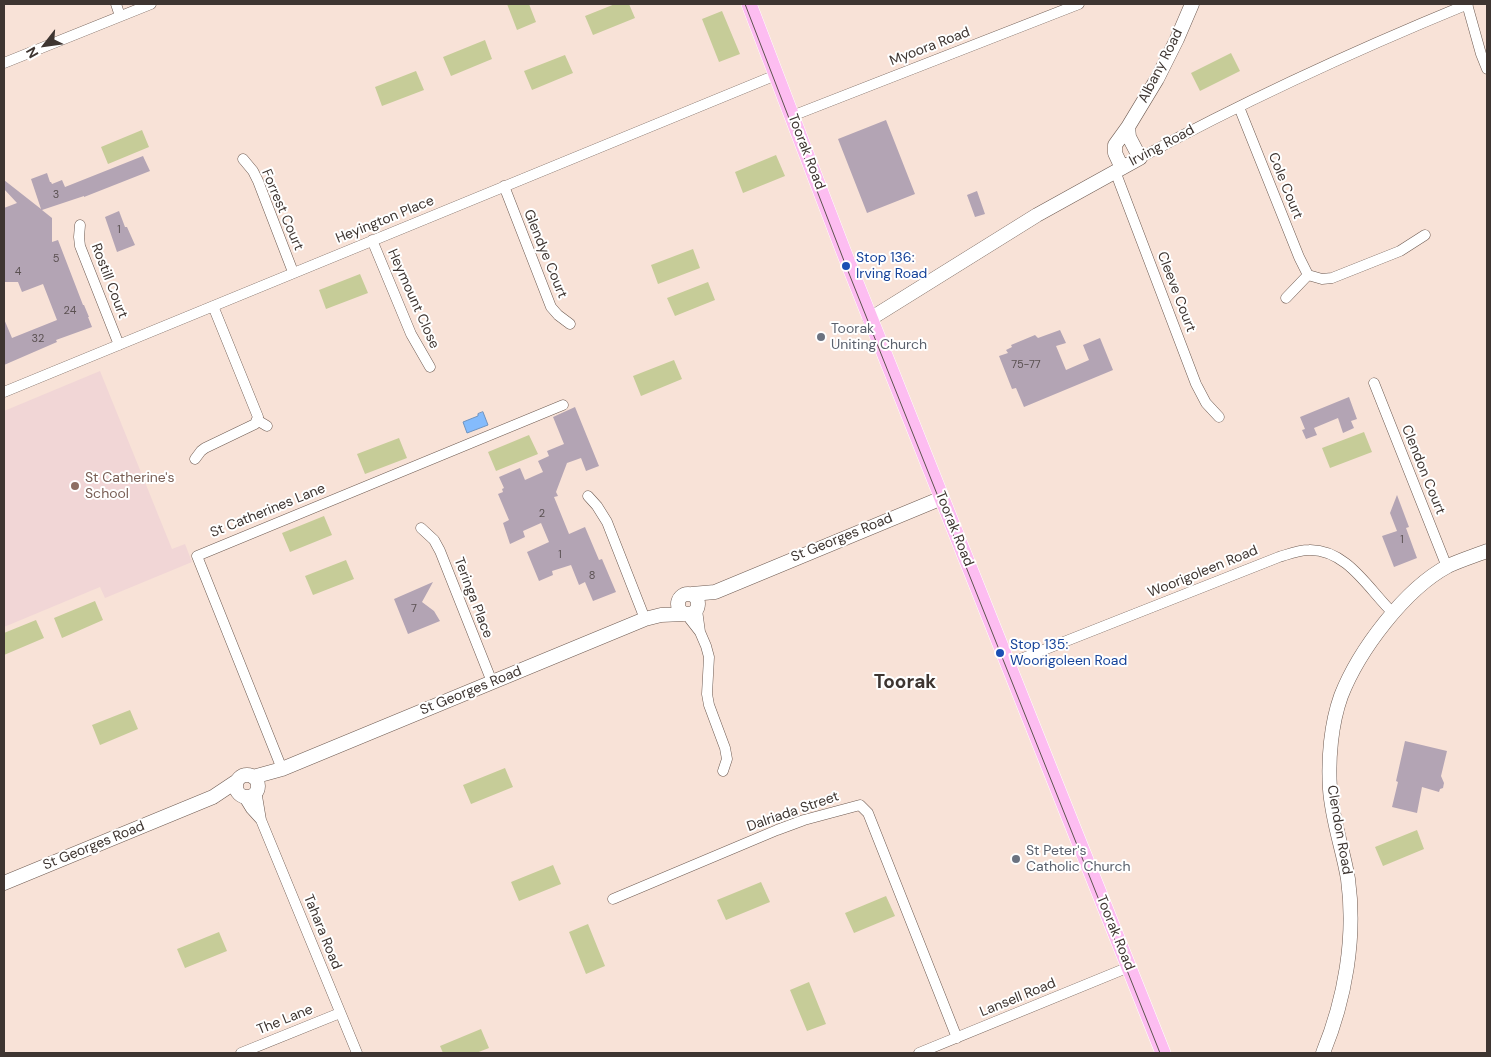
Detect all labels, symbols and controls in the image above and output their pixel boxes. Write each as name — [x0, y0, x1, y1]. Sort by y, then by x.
north arrow — [20, 20, 70, 70]
street label: Myoora Road — [887, 24, 973, 70]
street label: Albany Road — [1135, 26, 1187, 106]
text: N — [22, 44, 42, 61]
street label: Toorak Road — [784, 112, 828, 192]
street label: Irving Road — [1127, 122, 1197, 170]
street label: Cole Court — [1264, 150, 1306, 222]
street label: Forrest Court — [257, 167, 307, 253]
house number: 3 — [53, 188, 59, 202]
street label: Heyington Place — [333, 193, 437, 247]
street label: Glendye Court — [520, 207, 570, 301]
house number: 1 — [117, 223, 121, 237]
street label: Rostill Court — [87, 241, 131, 321]
street label: Heymount Close — [383, 246, 443, 352]
place label: Stop 136: Irving Road — [856, 250, 927, 282]
street label: Cleeve Court — [1153, 250, 1199, 334]
house number: 5 — [53, 252, 59, 266]
marker: Stop 136: Irving Road — [840, 260, 852, 272]
house number: 4 — [15, 265, 21, 279]
house number: 24 — [64, 304, 76, 318]
place label: Toorak Uniting Church — [831, 321, 927, 354]
marker: Toorak Uniting Church — [815, 331, 827, 343]
house number: 32 — [32, 332, 44, 346]
house number: 75-77 — [1011, 358, 1041, 372]
street label: Clendon Court — [1397, 423, 1449, 517]
place label: St Catherine's School — [85, 470, 174, 502]
marker: St Catherine's School — [69, 480, 81, 492]
street label: St Catherines Lane — [208, 480, 328, 542]
street label: Toorak Road — [931, 489, 977, 569]
house number: 2 — [539, 507, 545, 521]
street label: St Georges Road — [789, 510, 895, 566]
house number: 1 — [1400, 533, 1404, 547]
street label: Woorigoleen Road — [1146, 542, 1260, 602]
house number: 1 — [558, 548, 562, 562]
street label: Teringa Place — [450, 555, 496, 641]
house number: 8 — [589, 569, 595, 583]
house number: 7 — [411, 602, 417, 616]
place label: Stop 135: Woorigoleen Road — [1010, 637, 1127, 670]
marker: Stop 135: Woorigoleen Road — [994, 647, 1006, 659]
street label: St Georges Road — [418, 663, 524, 719]
district label: Toorak — [874, 672, 936, 694]
street label: Clendon Road — [1323, 784, 1355, 876]
street label: Dalriada Street — [745, 788, 841, 836]
street label: St Georges Road — [41, 818, 147, 874]
place label: St Peter's Catholic Church — [1026, 843, 1131, 876]
marker: St Peter's Catholic Church — [1010, 853, 1022, 865]
street label: Tahara Road — [299, 892, 345, 972]
street label: Toorak Road — [1092, 893, 1138, 973]
street label: Lansell Road — [978, 975, 1058, 1021]
street label: The Lane — [255, 1001, 315, 1039]

